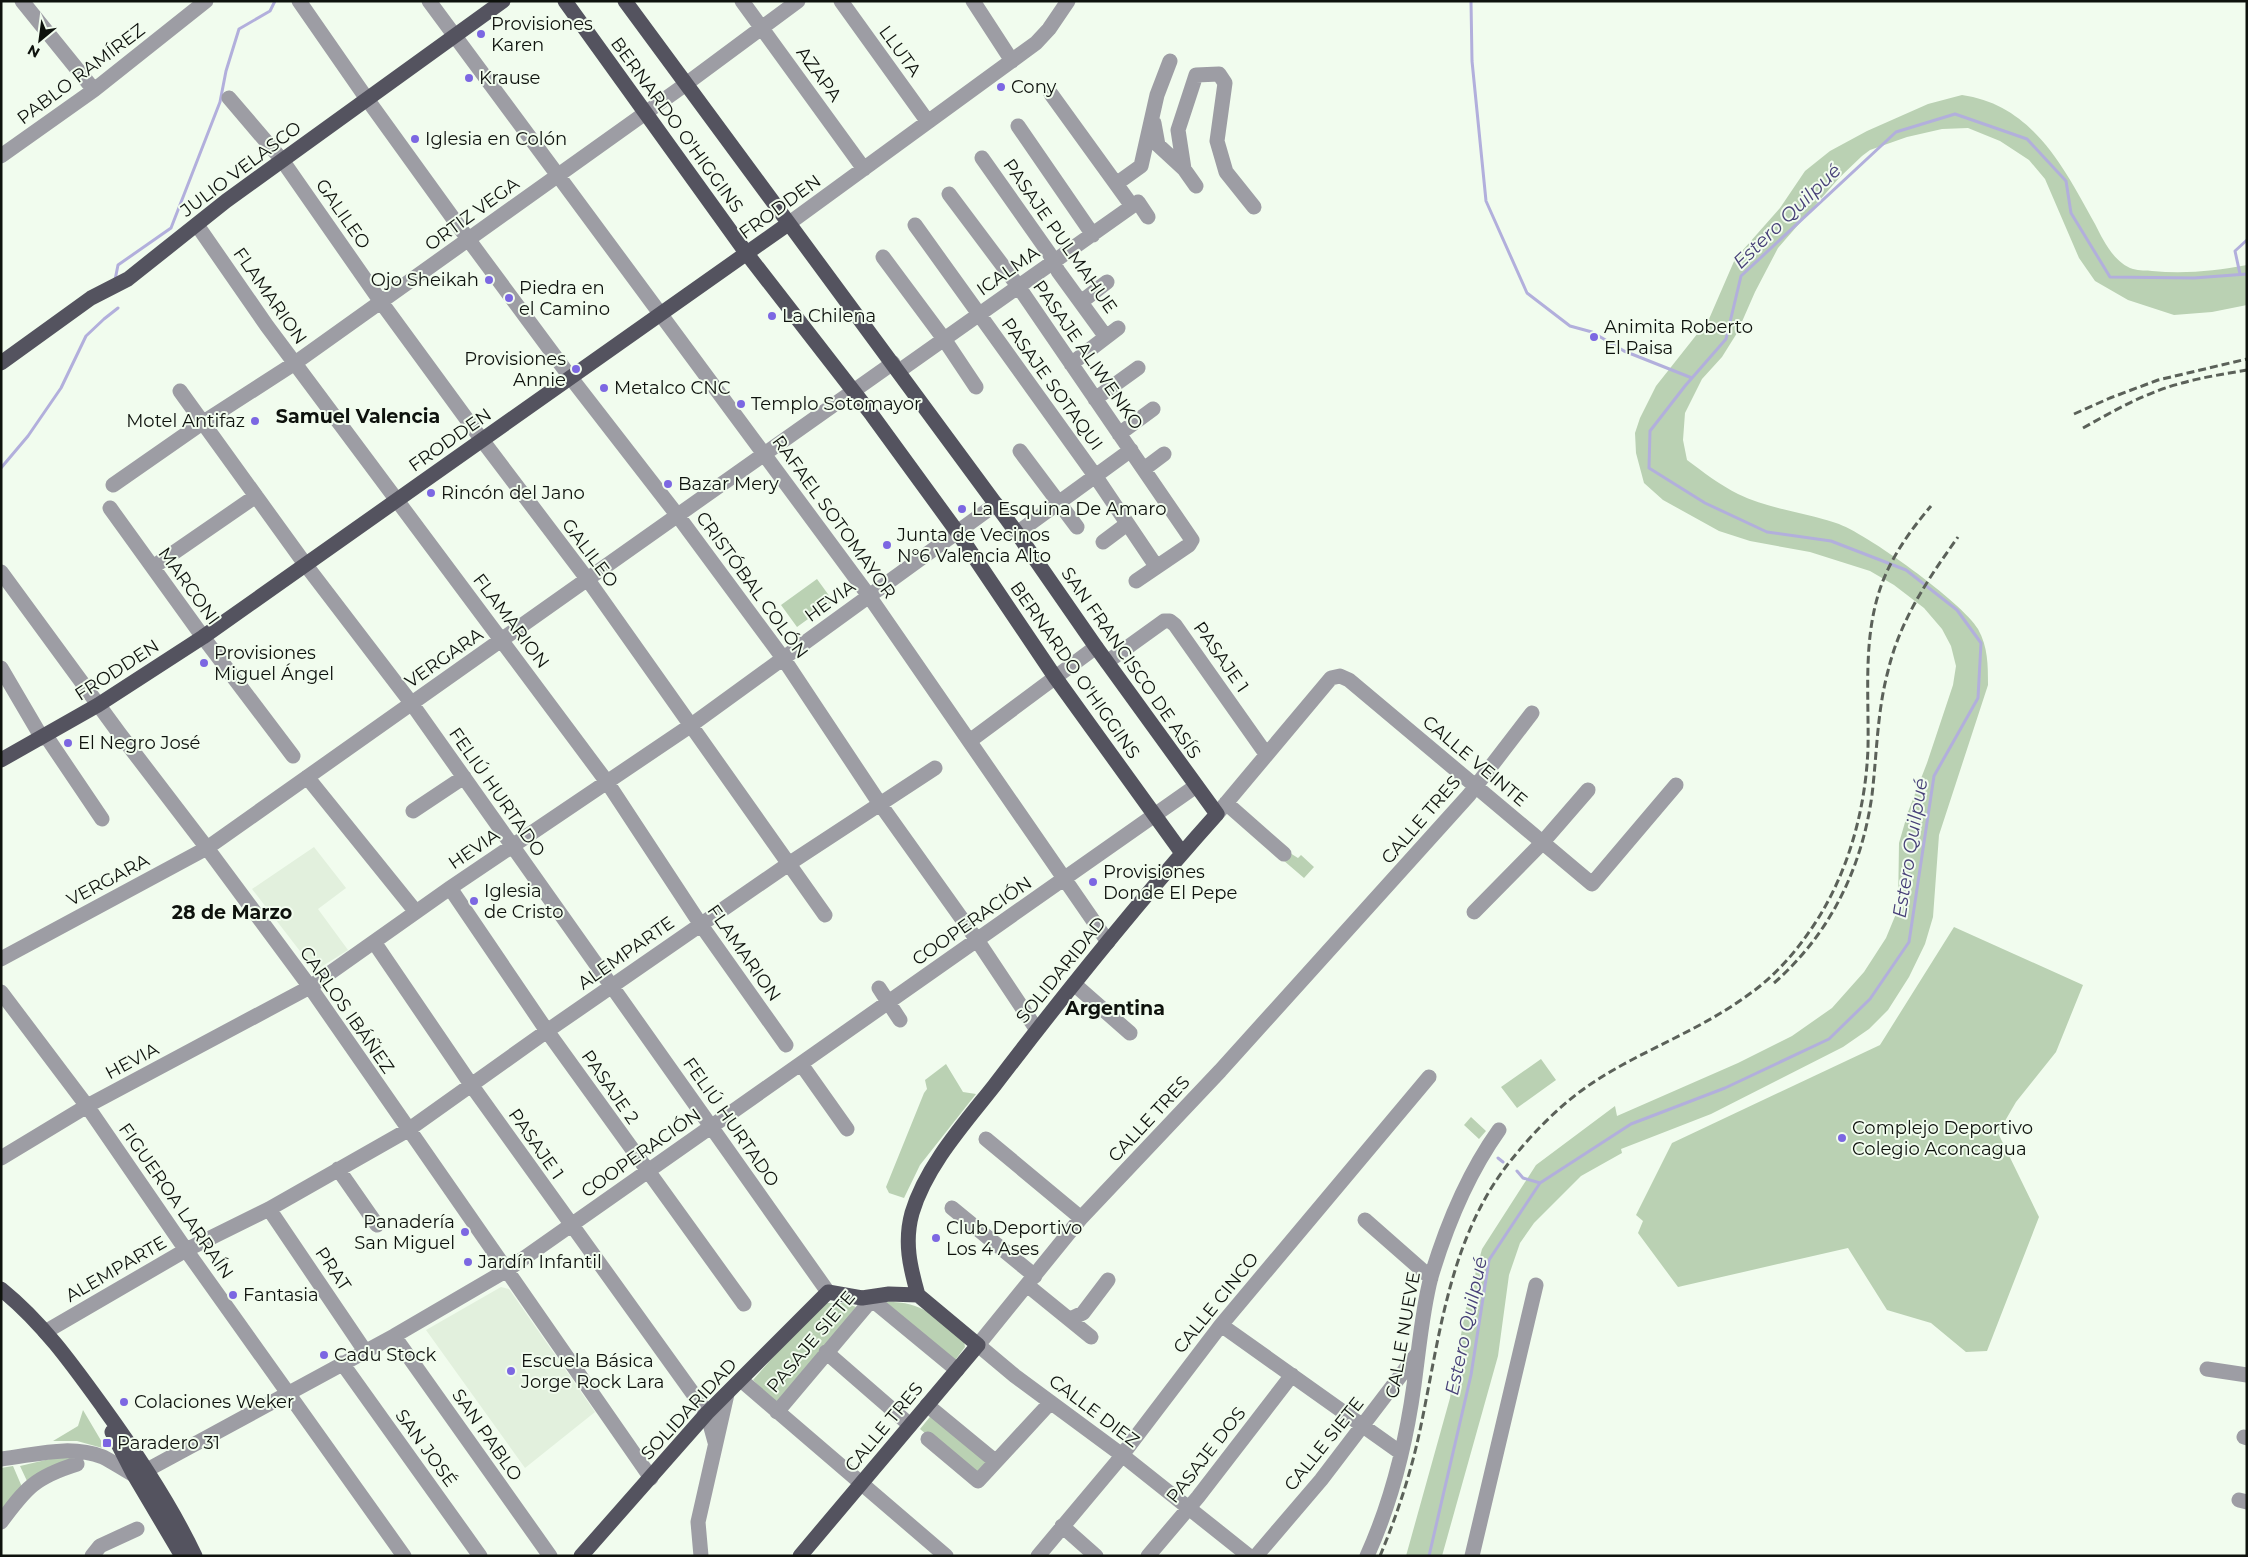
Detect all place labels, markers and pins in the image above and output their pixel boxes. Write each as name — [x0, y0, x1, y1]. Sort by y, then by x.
place label: Provisiones Karen — [491, 13, 593, 56]
marker: Provisiones Karen — [475, 28, 487, 40]
place label: Krause — [479, 67, 541, 89]
marker: Krause — [463, 72, 475, 84]
place label: Cony — [1011, 76, 1056, 98]
marker: Cony — [995, 81, 1007, 93]
place label: Iglesia en Colón — [425, 128, 567, 150]
marker: Iglesia en Colón — [409, 133, 421, 145]
place label: Ojo Sheikah — [371, 269, 479, 291]
marker: Ojo Sheikah — [483, 274, 495, 286]
place label: Piedra en el Camino — [519, 277, 610, 320]
marker: Piedra en el Camino — [503, 292, 515, 304]
place label: La Chilena — [782, 305, 876, 327]
marker: La Chilena — [766, 310, 778, 322]
place label: Animita Roberto El Paisa — [1604, 316, 1753, 359]
marker: Animita Roberto El Paisa — [1588, 331, 1600, 343]
place label: Provisiones Annie — [464, 348, 566, 391]
marker: Provisiones Annie — [570, 363, 582, 375]
place label: Metalco CNC — [614, 377, 731, 399]
marker: Metalco CNC — [598, 382, 610, 394]
place label: Templo Sotomayor — [751, 393, 921, 415]
marker: Templo Sotomayor — [735, 398, 747, 410]
place label: Motel Antifaz — [126, 410, 245, 432]
marker: Motel Antifaz — [249, 415, 261, 427]
place label: Bazar Mery — [678, 473, 779, 495]
marker: Bazar Mery — [662, 478, 674, 490]
place label: Rincón del Jano — [441, 482, 585, 504]
marker: Rincón del Jano — [425, 487, 437, 499]
place label: La Esquina De Amaro — [972, 498, 1167, 520]
marker: La Esquina De Amaro — [956, 503, 968, 515]
place label: Junta de Vecinos Nº6 Valencia Alto — [896, 524, 1051, 567]
marker: Junta de Vecinos Nº6 Valencia Alto — [881, 539, 893, 551]
place label: Provisiones Miguel Ángel — [214, 642, 334, 685]
marker: Provisiones Miguel Ángel — [198, 657, 210, 669]
place label: El Negro José — [78, 732, 201, 754]
marker: El Negro José — [62, 737, 74, 749]
place label: Provisiones Donde El Pepe — [1103, 861, 1237, 904]
marker: Provisiones Donde El Pepe — [1087, 876, 1099, 888]
place label: Iglesia de Cristo — [484, 880, 564, 923]
marker: Iglesia de Cristo — [468, 895, 480, 907]
place label: Complejo Deportivo Colegio Aconcagua — [1852, 1117, 2033, 1160]
marker: Complejo Deportivo Colegio Aconcagua — [1836, 1132, 1848, 1144]
place label: Panadería San Miguel — [354, 1211, 455, 1254]
place label: Club Deportivo Los 4 Ases — [946, 1217, 1082, 1260]
marker: Panadería San Miguel — [459, 1226, 471, 1238]
marker: Club Deportivo Los 4 Ases — [930, 1232, 942, 1244]
place label: Jardín Infantil — [477, 1251, 602, 1273]
marker: Jardín Infantil — [462, 1256, 474, 1268]
place label: Fantasia — [243, 1284, 319, 1306]
marker: Fantasia — [227, 1289, 239, 1301]
place label: Cadu Stock — [334, 1344, 437, 1366]
marker: Cadu Stock — [318, 1349, 330, 1361]
place label: Escuela Básica Jorge Rock Lara — [520, 1350, 664, 1393]
marker: Escuela Básica Jorge Rock Lara — [505, 1365, 517, 1377]
place label: Colaciones Weker — [134, 1391, 294, 1413]
marker: Colaciones Weker — [118, 1396, 130, 1408]
place label: Paradero 31 — [117, 1432, 220, 1454]
marker: Paradero 31 — [101, 1437, 113, 1449]

